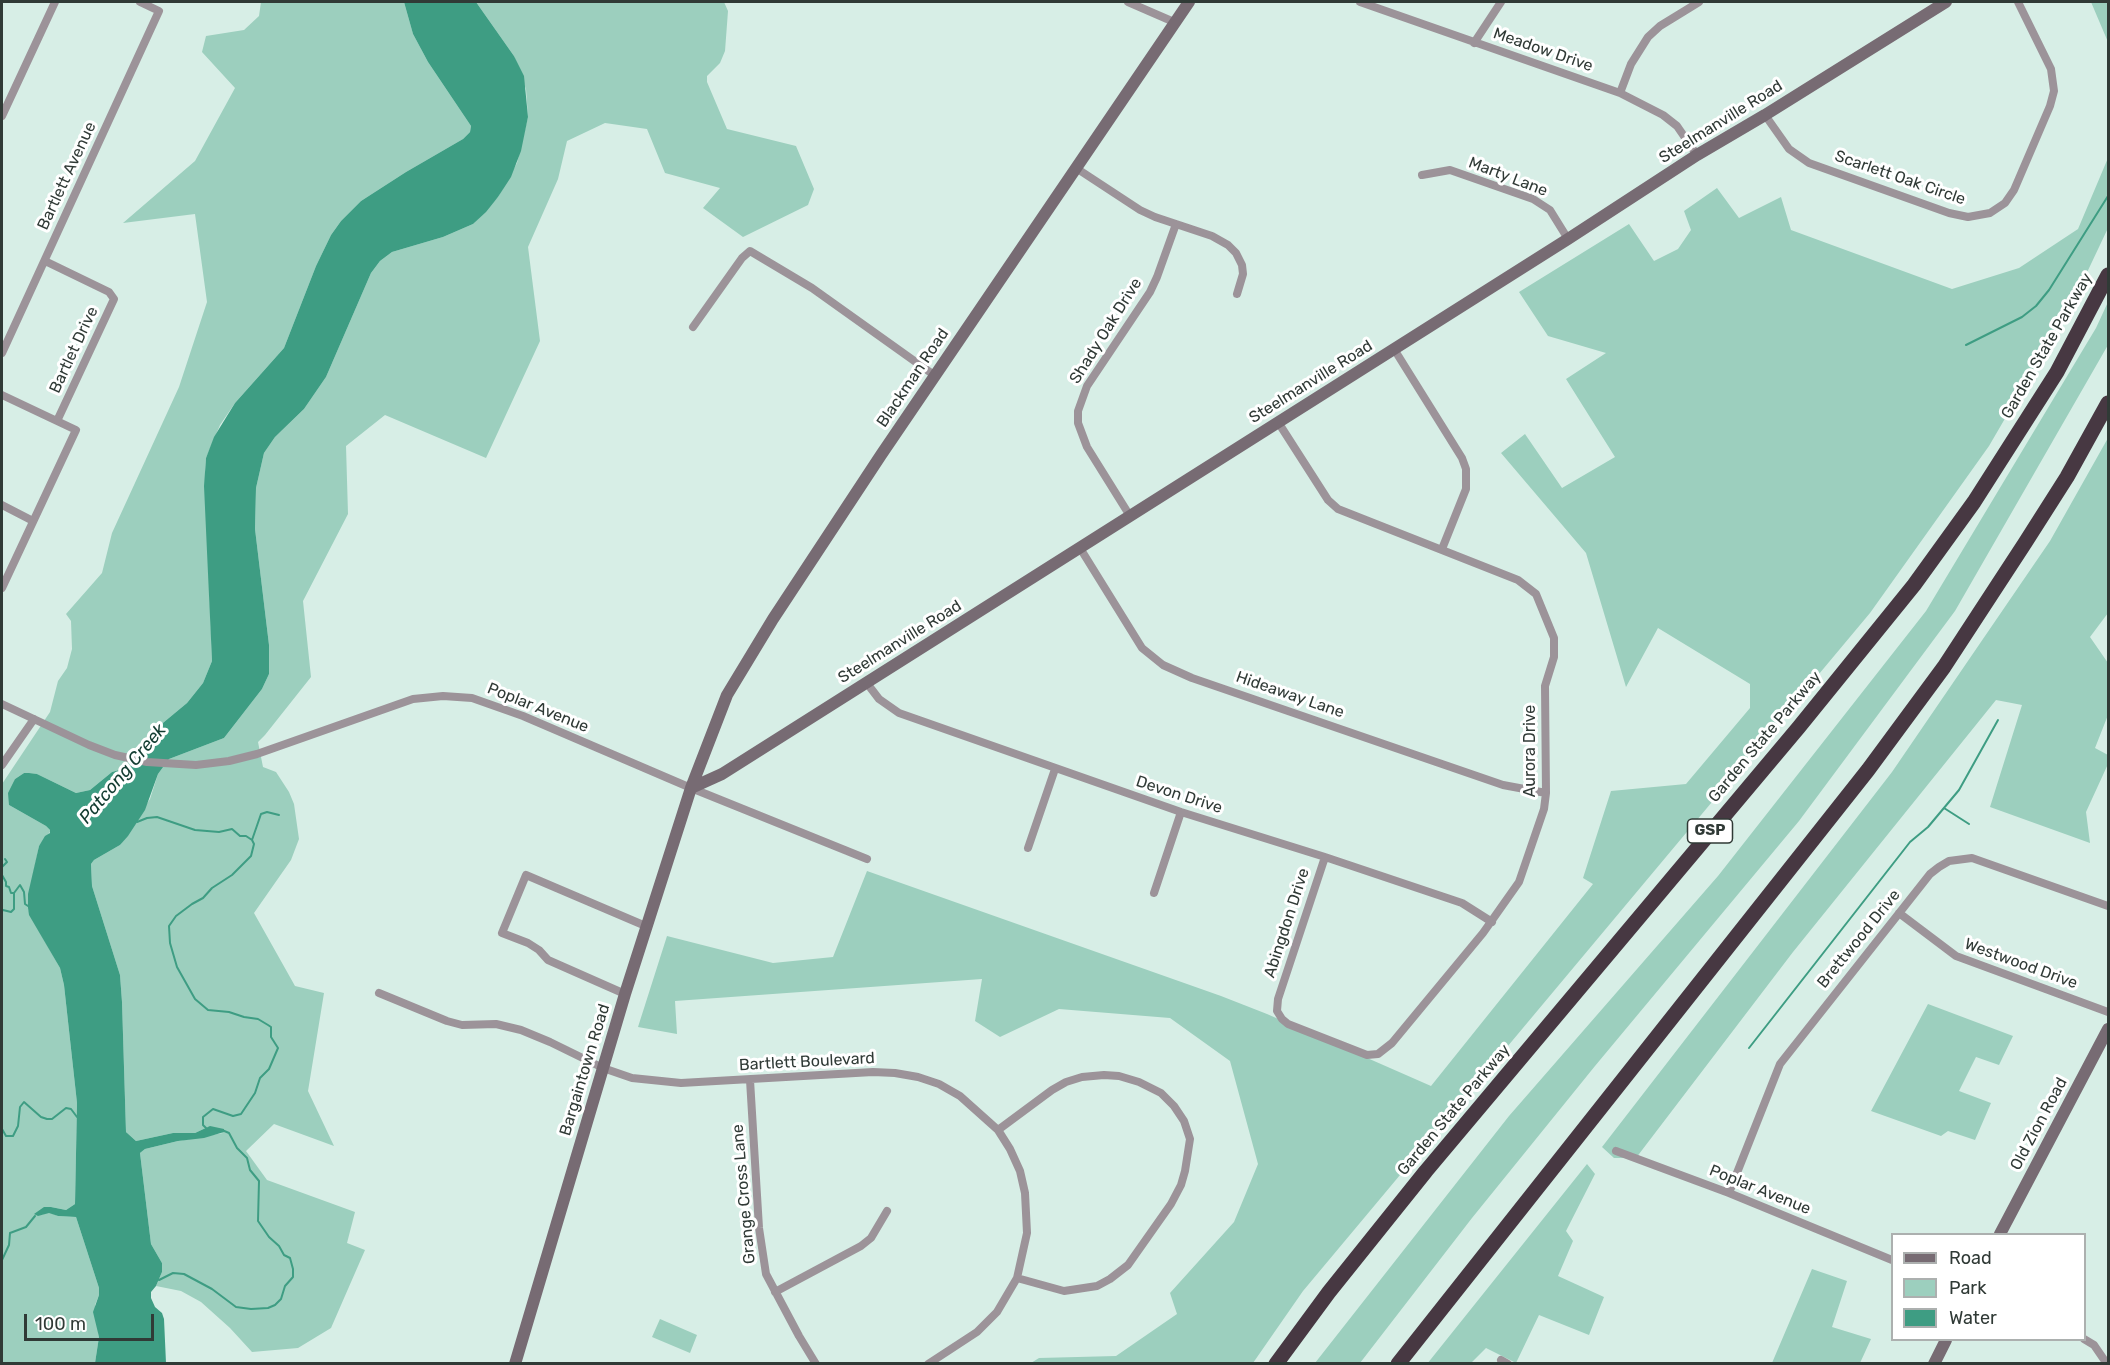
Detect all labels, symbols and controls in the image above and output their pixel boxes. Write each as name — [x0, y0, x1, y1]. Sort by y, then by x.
street label: Meadow Drive — [1491, 24, 1595, 76]
street label: Steelmanville Road — [1656, 76, 1786, 168]
street label: Bartlett Avenue — [34, 119, 100, 233]
street label: Scarlett Oak Circle — [1832, 147, 1968, 209]
street label: Marty Lane — [1466, 153, 1550, 201]
street label: Garden State Parkway — [1997, 270, 2097, 422]
street label: Shady Oak Drive — [1066, 275, 1146, 387]
street label: Bartlet Drive — [46, 304, 102, 396]
street label: Blackman Road — [873, 325, 953, 431]
street label: Steelmanville Road — [1246, 336, 1376, 428]
street label: Steelmanville Road — [835, 596, 965, 688]
street label: Hideaway Lane — [1233, 668, 1347, 722]
street label: Garden State Parkway — [1705, 668, 1825, 806]
street label: Poplar Avenue — [485, 679, 591, 737]
street label: Aurora Drive — [1520, 705, 1540, 797]
water label: Patcong Creek — [75, 720, 171, 828]
street label: Devon Drive — [1133, 772, 1225, 818]
road number: GSP — [1688, 819, 1732, 843]
street label: Abingdon Drive — [1260, 866, 1314, 980]
street label: Brettwood Drive — [1813, 886, 1905, 992]
street label: Westwood Drive — [1962, 935, 2080, 993]
street label: Bargaintown Road — [556, 1002, 614, 1138]
street label: Garden State Parkway — [1394, 1041, 1514, 1179]
street label: Bartlett Boulevard — [739, 1049, 875, 1075]
street label: Old Zion Road — [2006, 1074, 2072, 1174]
street label: Grange Cross Lane — [728, 1123, 760, 1265]
street label: Poplar Avenue — [1707, 1161, 1813, 1219]
legend — [1891, 1233, 2086, 1341]
text: Road — [1949, 1247, 1992, 1269]
text: Park — [1949, 1277, 1986, 1299]
scale bar — [27, 1302, 158, 1340]
text: Water — [1949, 1307, 1997, 1329]
text: 100 m — [35, 1313, 86, 1335]

